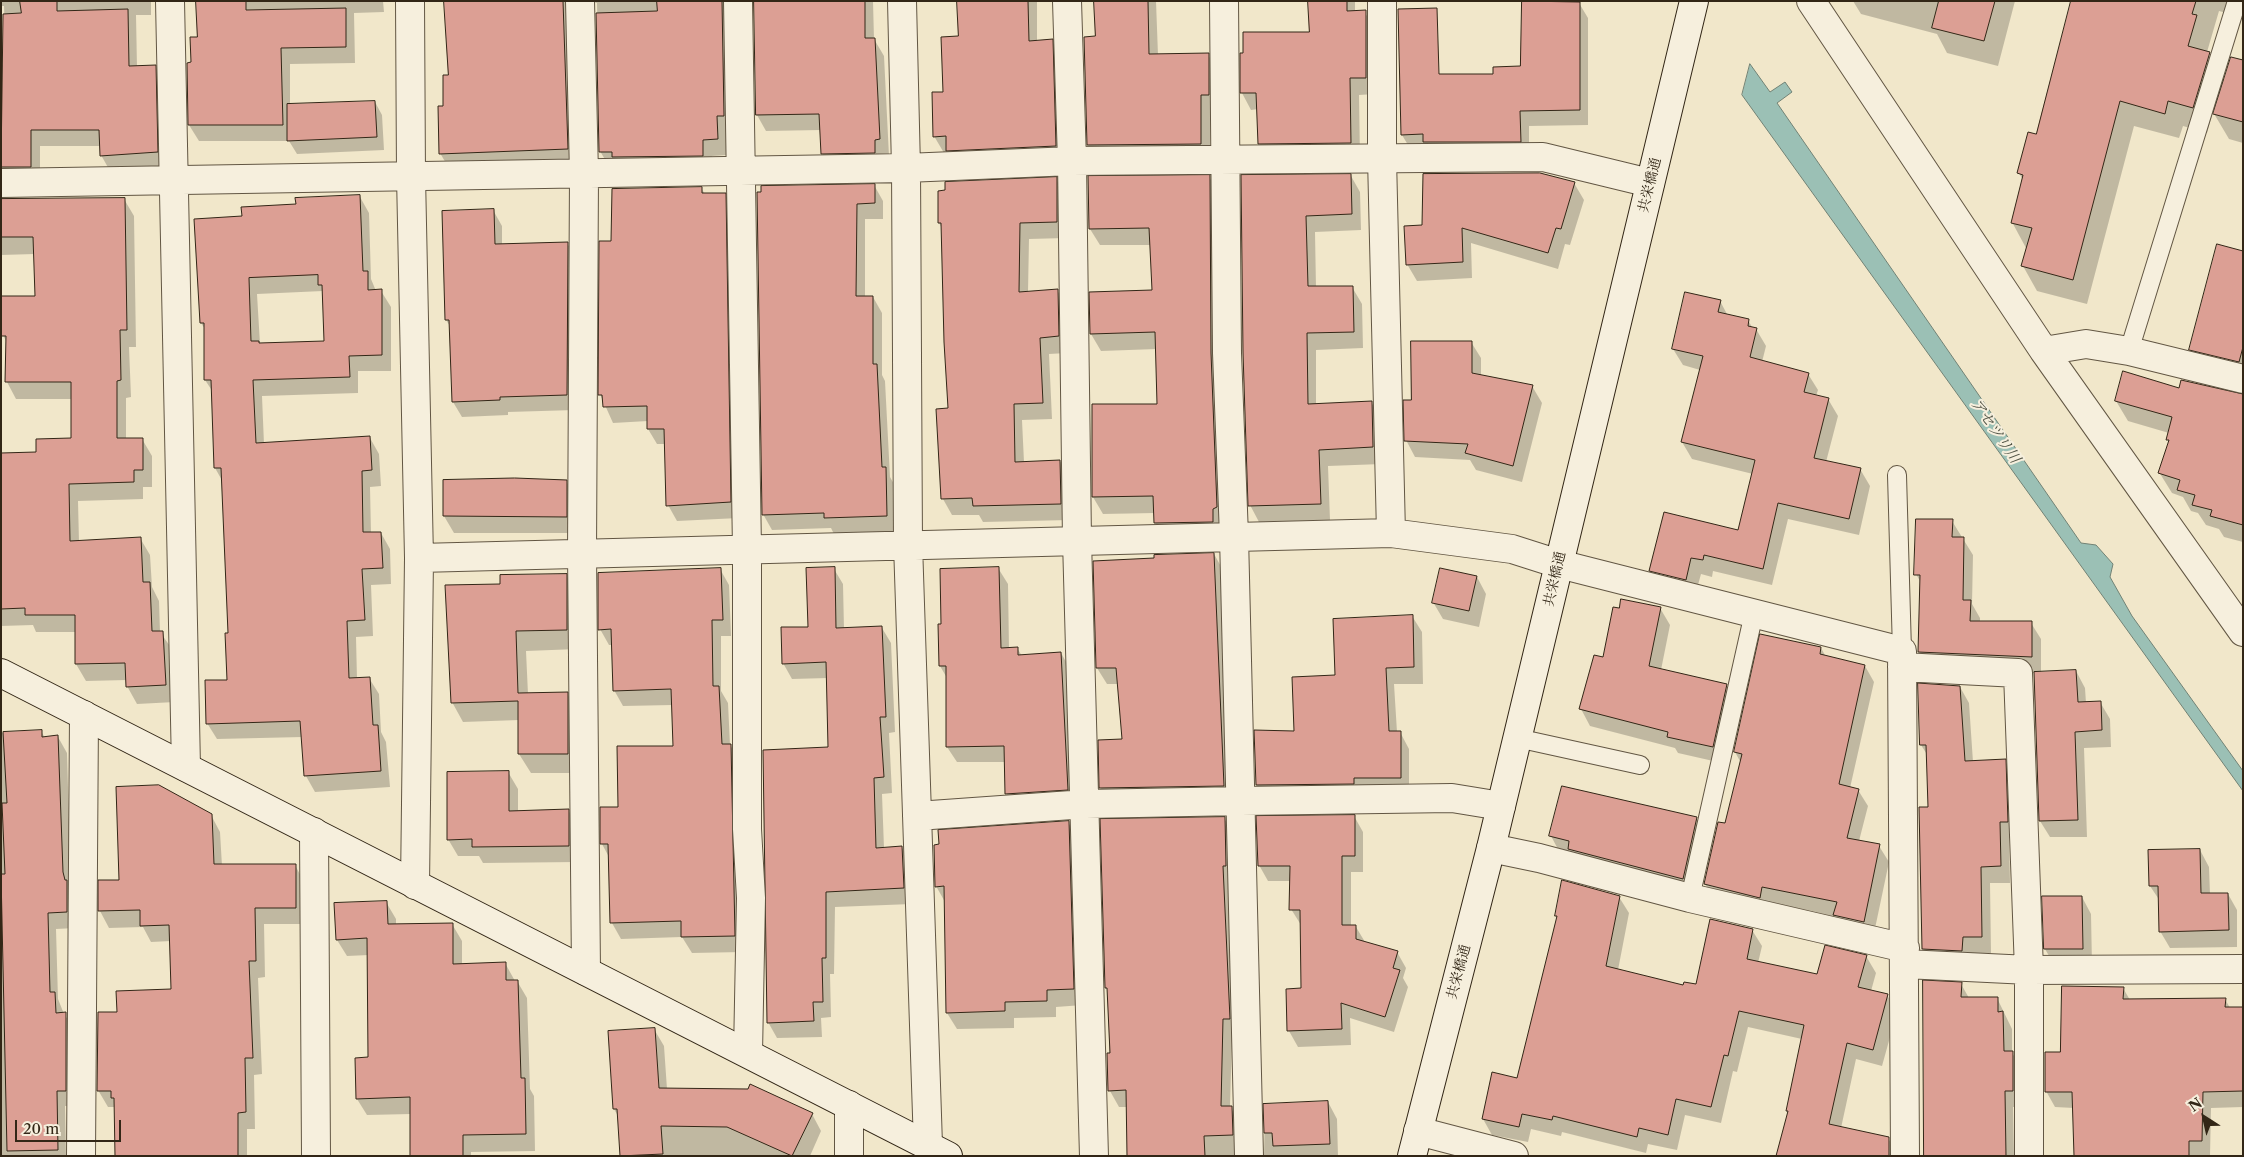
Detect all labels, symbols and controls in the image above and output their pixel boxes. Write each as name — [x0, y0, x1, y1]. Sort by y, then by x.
street label: 共栄橋通 — [1635, 156, 1665, 214]
water label: アセツリ川 — [1966, 395, 2024, 467]
street label: 共栄橋通 — [1541, 550, 1569, 608]
street label: 共栄橋通 — [1444, 943, 1474, 1001]
north arrow — [2179, 1092, 2229, 1142]
text: N — [2185, 1094, 2206, 1116]
scale bar — [18, 1110, 124, 1142]
text: 20 m — [23, 1119, 59, 1138]

